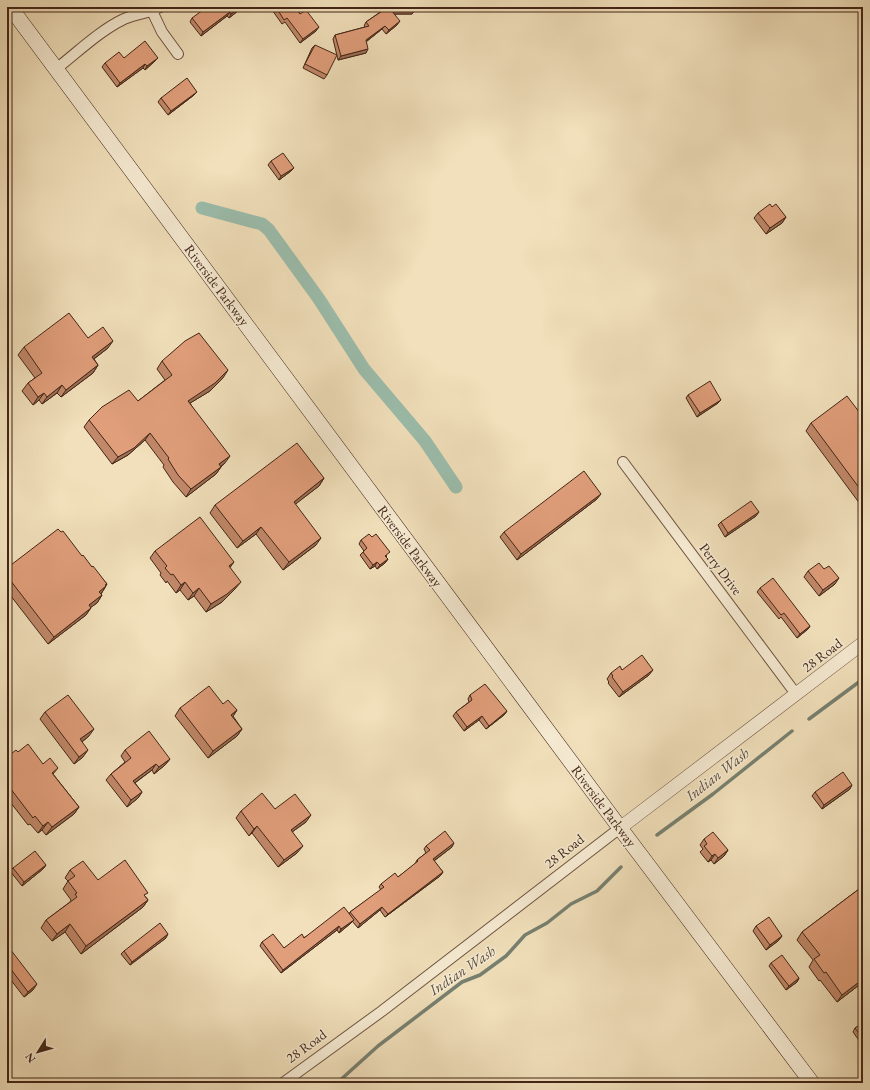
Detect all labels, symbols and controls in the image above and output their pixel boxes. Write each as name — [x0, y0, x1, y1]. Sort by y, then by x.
street label: Riverside Parkway — [180, 241, 254, 330]
street label: Riverside Parkway — [373, 502, 447, 591]
street label: Perry Drive — [696, 539, 747, 599]
street label: 28 Road — [798, 634, 846, 676]
water label: Indian Wash — [680, 743, 753, 805]
street label: Riverside Parkway — [567, 762, 641, 851]
street label: 28 Road — [541, 829, 588, 872]
water label: Indian Wash — [424, 941, 499, 1000]
street label: 28 Road — [282, 1025, 330, 1067]
north arrow — [18, 1032, 58, 1072]
text: N — [22, 1050, 38, 1066]

